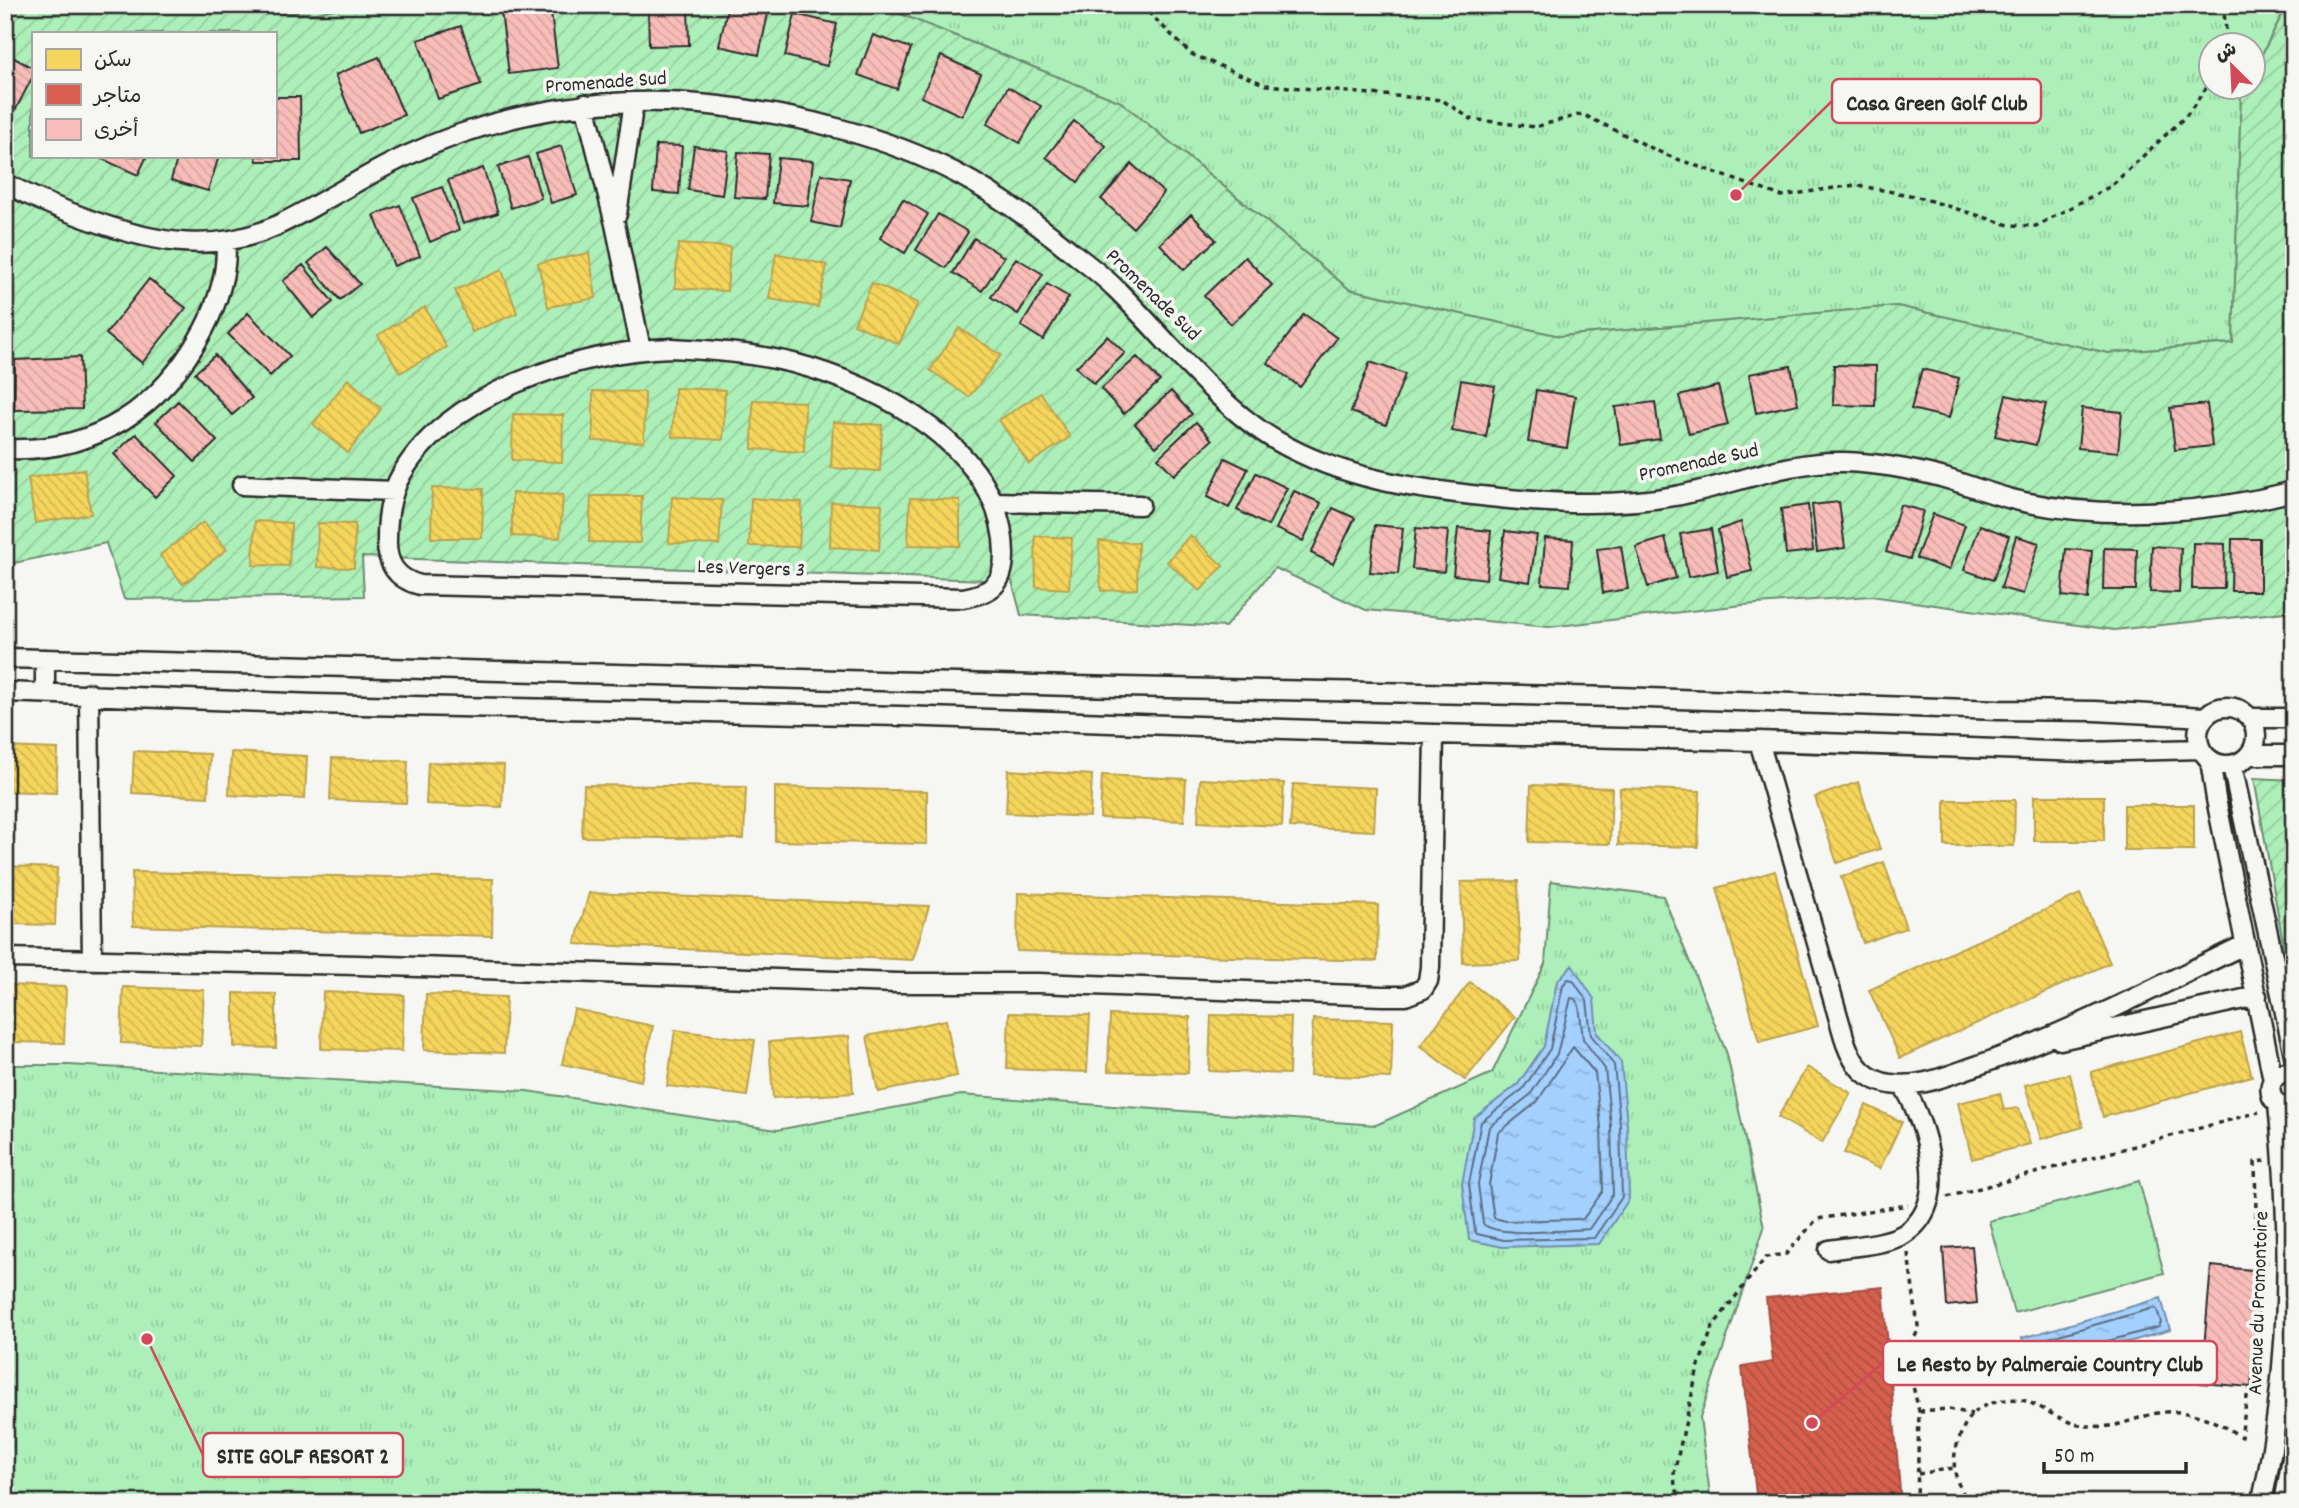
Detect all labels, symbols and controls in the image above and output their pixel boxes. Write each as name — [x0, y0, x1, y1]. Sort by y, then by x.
legend — [32, 32, 276, 158]
north arrow — [2198, 32, 2268, 102]
text: ش — [2211, 37, 2242, 70]
text: سكن — [94, 47, 132, 77]
street label: Promenade Sud — [544, 65, 668, 103]
callout: Casa Green Golf Club — [1832, 79, 2041, 123]
text: متاجر — [92, 83, 141, 113]
text: Casa Green Golf Club — [1846, 89, 2028, 122]
text: أخرى — [94, 117, 138, 147]
street label: Promenade Sud — [1098, 243, 1206, 349]
street label: Promenade Sud — [1636, 437, 1762, 491]
street label: Les Vergers 3 — [697, 553, 805, 587]
street label: Avenue du Promontoire — [2242, 1210, 2278, 1396]
callout: Le Resto by Palmeraie Country Club — [1883, 1341, 2217, 1385]
text: Le Resto by Palmeraie Country Club — [1897, 1350, 2203, 1383]
scale bar — [2044, 1431, 2185, 1475]
callout: SITE GOLF RESORT 2 — [203, 1433, 403, 1477]
text: SITE GOLF RESORT 2 — [217, 1442, 389, 1475]
text: 50 m — [2054, 1443, 2094, 1473]

